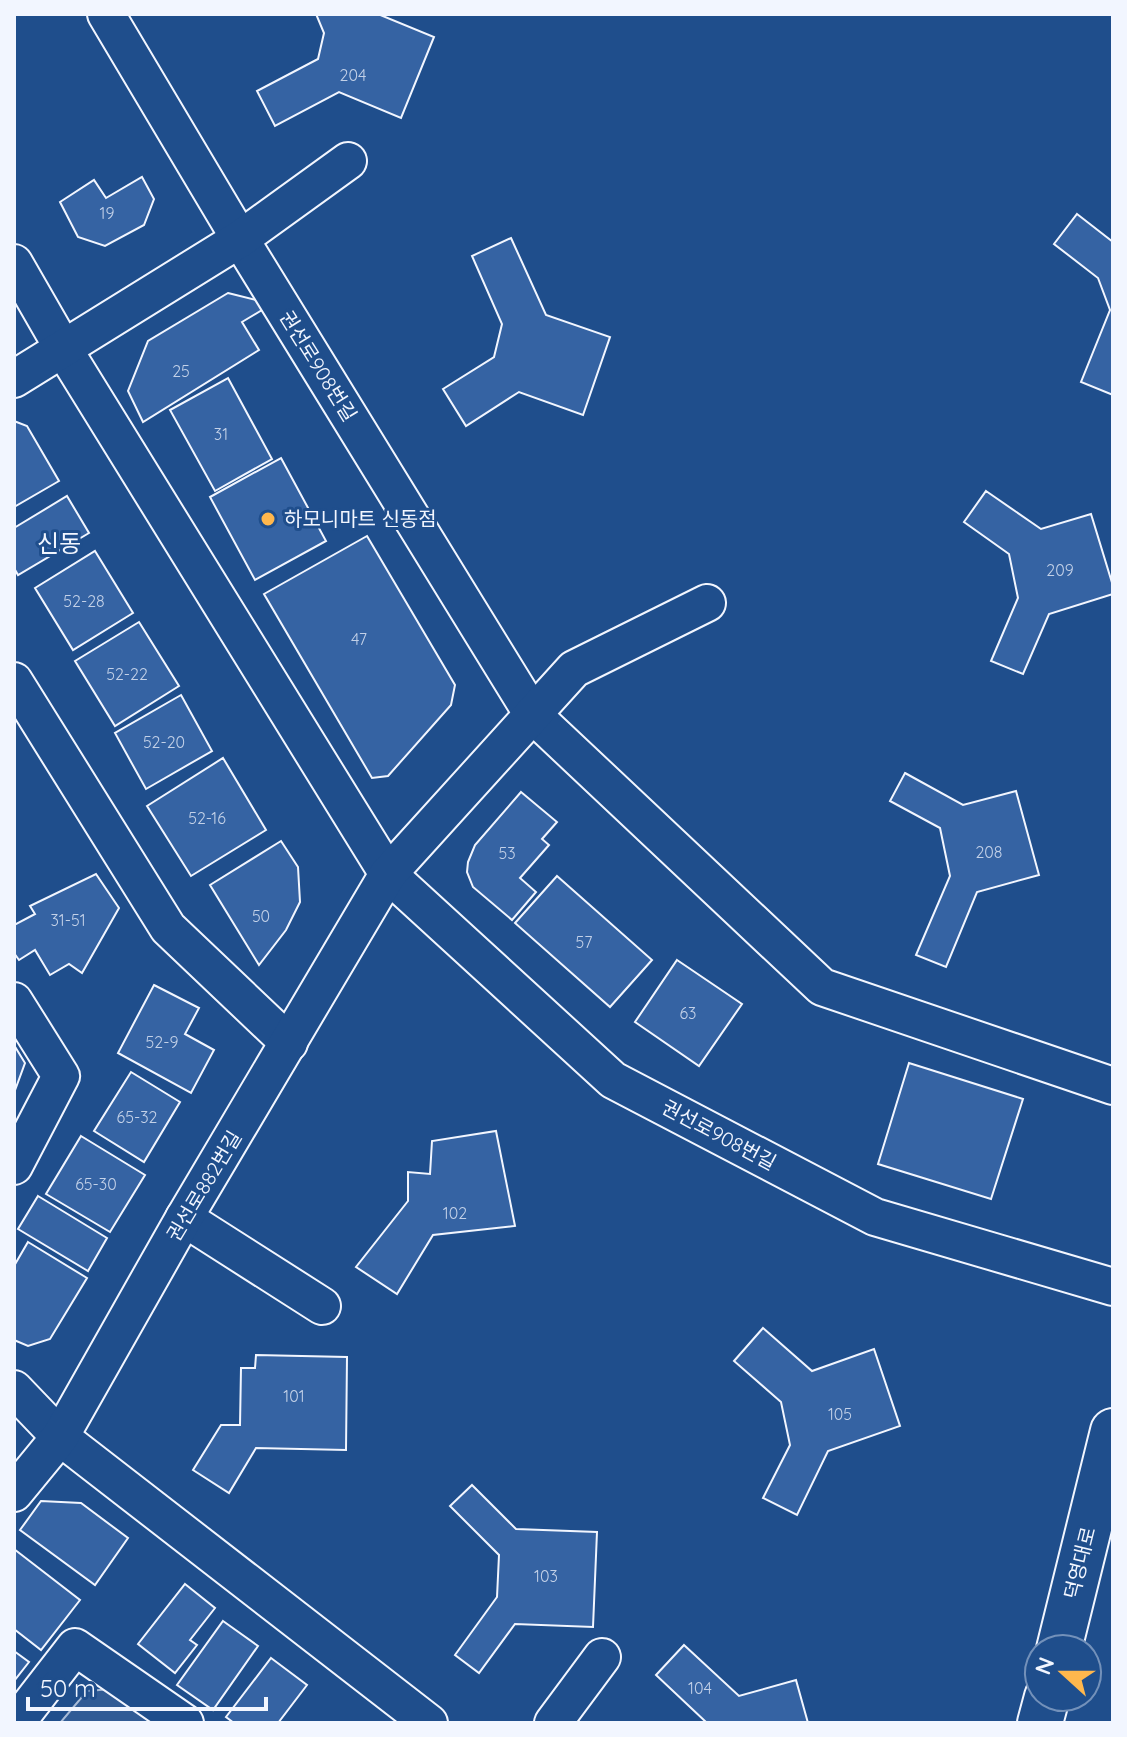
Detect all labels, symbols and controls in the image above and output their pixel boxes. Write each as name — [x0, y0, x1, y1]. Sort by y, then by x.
house number: 204 — [340, 65, 366, 85]
house number: 19 — [100, 203, 114, 223]
street label: 권선로908번길 — [274, 306, 362, 426]
house number: 25 — [172, 361, 190, 381]
house number: 31 — [214, 424, 228, 444]
place label: 하모니마트 신동점 — [284, 506, 437, 531]
marker: 하모니마트 신동점 — [259, 510, 277, 528]
district label: 신동 — [37, 528, 81, 558]
house number: 209 — [1046, 560, 1074, 580]
house number: 52-28 — [63, 591, 105, 611]
house number: 47 — [351, 629, 367, 649]
house number: 52-22 — [106, 664, 148, 684]
house number: 52-20 — [143, 732, 185, 752]
house number: 52-16 — [188, 808, 226, 828]
house number: 208 — [975, 842, 1003, 862]
house number: 53 — [498, 843, 516, 863]
house number: 50 — [252, 906, 270, 926]
house number: 31-51 — [50, 910, 86, 930]
house number: 57 — [576, 932, 592, 952]
house number: 63 — [680, 1003, 697, 1023]
house number: 52-9 — [146, 1032, 178, 1052]
street label: 권선로908번길 — [658, 1094, 781, 1175]
house number: 65-32 — [117, 1107, 158, 1127]
street label: 권선로882번길 — [161, 1126, 246, 1246]
house number: 65-30 — [75, 1174, 117, 1194]
house number: 102 — [443, 1203, 467, 1223]
house number: 101 — [283, 1386, 305, 1406]
house number: 105 — [828, 1404, 852, 1424]
street label: 덕영대로 — [1058, 1524, 1101, 1602]
house number: 103 — [534, 1566, 558, 1586]
north arrow — [1023, 1633, 1103, 1713]
text: N — [1028, 1653, 1060, 1678]
scale bar — [28, 1661, 266, 1711]
text: 50 m — [40, 1673, 96, 1703]
house number: 104 — [688, 1678, 712, 1698]

